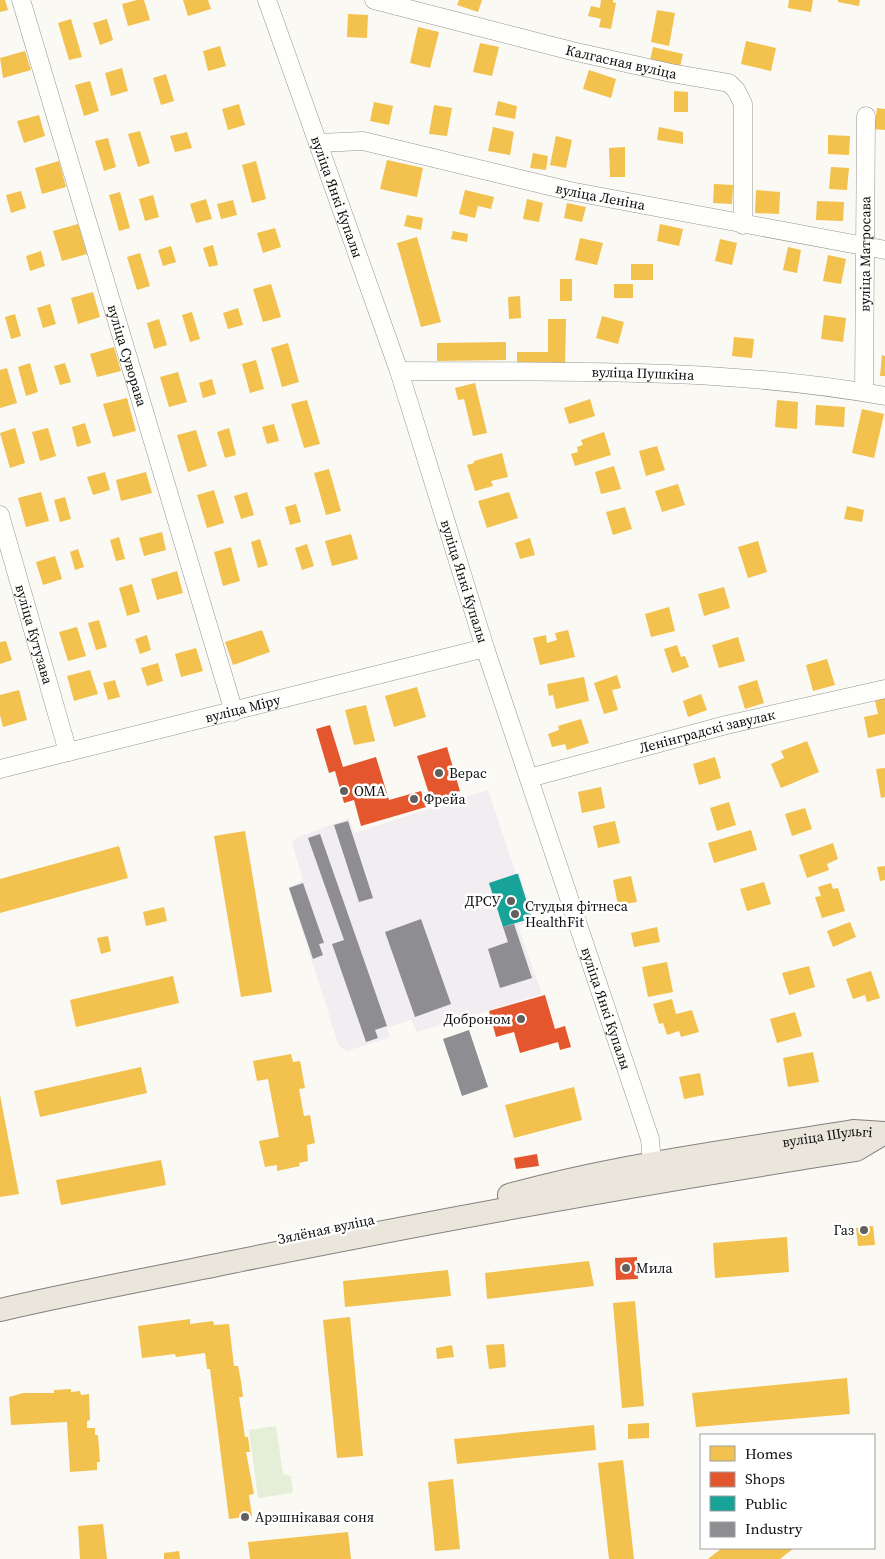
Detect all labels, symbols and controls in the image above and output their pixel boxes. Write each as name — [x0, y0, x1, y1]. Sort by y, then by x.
street label: Калгасная вуліца — [564, 40, 679, 84]
street label: вуліца Янкі Купалы — [306, 133, 368, 261]
street label: вуліца Леніна — [554, 178, 648, 215]
street label: вуліца Матросава — [855, 195, 875, 312]
street label: вуліца Суворава — [103, 302, 152, 410]
street label: вуліца Пушкіна — [592, 362, 696, 385]
street label: вуліца Янкі Купалы — [436, 517, 493, 646]
street label: вуліца Кутузава — [10, 582, 58, 687]
street label: вуліца Міру — [203, 689, 283, 728]
street label: Ленінградскі завулак — [637, 704, 777, 758]
place label: Верас — [449, 763, 487, 783]
marker: Верас — [433, 767, 445, 779]
place label: ОМА — [354, 781, 386, 801]
marker: ОМА — [338, 785, 350, 797]
place label: Фрейа — [424, 789, 466, 809]
marker: Фрейа — [408, 793, 420, 805]
place label: ДРСУ — [465, 891, 502, 911]
marker: ДРСУ — [505, 895, 517, 907]
place label: Студыя фітнеса HealthFit — [525, 896, 629, 932]
marker: Студыя фітнеса HealthFit — [509, 908, 521, 920]
street label: вуліца Янкі Купалы — [576, 944, 636, 1072]
place label: Доброном — [444, 1009, 511, 1029]
marker: Доброном — [515, 1013, 527, 1025]
street label: вуліца Шульгі — [781, 1121, 873, 1152]
street label: Зялёная вуліца — [276, 1209, 377, 1249]
place label: Газ — [834, 1220, 854, 1240]
marker: Газ — [858, 1224, 870, 1236]
place label: Мила — [636, 1258, 674, 1278]
marker: Мила — [620, 1262, 632, 1274]
legend — [700, 1434, 875, 1549]
text: Homes — [745, 1443, 792, 1464]
text: Shops — [745, 1468, 785, 1489]
text: Public — [745, 1493, 787, 1514]
place label: Арэшнікавая соня — [255, 1507, 374, 1527]
marker: Арэшнікавая соня — [239, 1511, 251, 1523]
text: Industry — [745, 1518, 803, 1539]

